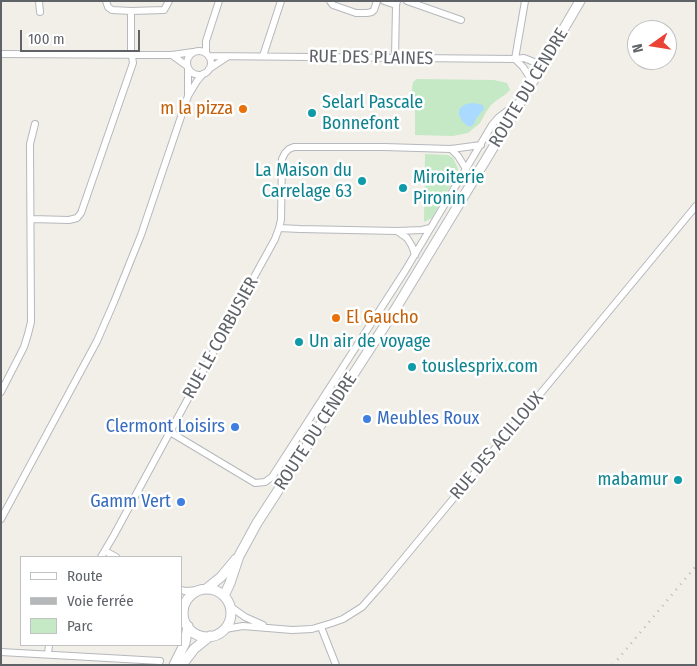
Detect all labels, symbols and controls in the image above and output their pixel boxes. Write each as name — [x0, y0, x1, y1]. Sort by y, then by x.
scale bar — [22, 20, 142, 52]
north arrow — [627, 20, 677, 70]
street label: ROUTE DU CENDRE — [485, 25, 573, 151]
text: 100 m — [28, 30, 65, 48]
text: N — [629, 42, 647, 54]
street label: RUE DES PLAINES — [309, 46, 433, 70]
place label: Selarl Pascale Bonnefont — [322, 92, 423, 134]
place label: m la pizza — [160, 98, 233, 120]
marker: m la pizza — [237, 103, 249, 115]
marker: Selarl Pascale Bonnefont — [306, 107, 318, 119]
place label: La Maison du Carrelage 63 — [255, 160, 352, 202]
place label: Miroiterie Pironin — [413, 167, 484, 210]
marker: La Maison du Carrelage 63 — [356, 175, 368, 187]
marker: Miroiterie Pironin — [397, 182, 409, 194]
street label: RUE LE CORBUSIER — [179, 273, 263, 403]
place label: El Gaucho — [346, 307, 419, 329]
marker: El Gaucho — [330, 312, 342, 324]
place label: Un air de voyage — [309, 331, 431, 353]
marker: Un air de voyage — [293, 336, 305, 348]
place label: touslesprix.com — [422, 356, 538, 378]
marker: touslesprix.com — [406, 361, 418, 373]
street label: ROUTE DU CENDRE — [270, 369, 362, 495]
street label: RUE DES ACILLOUX — [446, 388, 548, 504]
place label: Meubles Roux — [377, 408, 479, 430]
marker: Meubles Roux — [361, 413, 373, 425]
place label: Clermont Loisirs — [106, 416, 225, 438]
marker: Clermont Loisirs — [229, 421, 241, 433]
place label: mabamur — [598, 469, 668, 491]
marker: mabamur — [672, 474, 684, 486]
place label: Gamm Vert — [90, 491, 171, 513]
marker: Gamm Vert — [175, 496, 187, 508]
legend — [20, 556, 182, 646]
text: Route — [67, 567, 103, 585]
text: Voie ferrée — [67, 592, 134, 610]
text: Parc — [67, 617, 93, 635]

